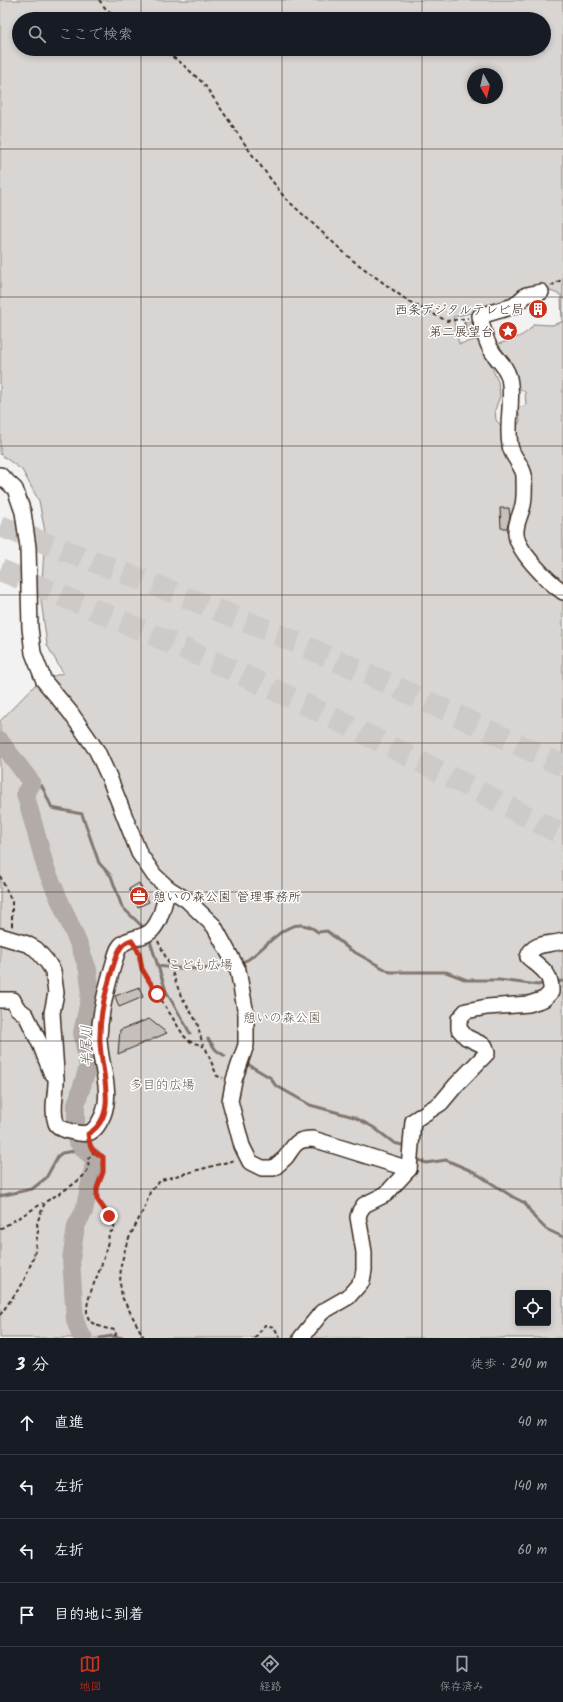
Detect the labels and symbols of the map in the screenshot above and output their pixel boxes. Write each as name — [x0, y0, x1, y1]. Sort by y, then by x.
north arrow — [467, 68, 503, 104]
building icon: 西条デジタルテレビ局 — [527, 298, 549, 320]
place label: 西条デジタルテレビ局 — [395, 300, 524, 321]
place icon: 第二展望台 — [497, 320, 519, 342]
place label: 第二展望台 — [429, 322, 494, 343]
office icon: 憩いの森公園 管理事務所 — [128, 885, 150, 907]
place label: 憩いの森公園 管理事務所 — [153, 887, 301, 908]
park label: こども広場 — [167, 955, 233, 976]
route start — [148, 985, 166, 1003]
park label: 憩いの森公園 — [243, 1008, 321, 1029]
water label: 半尾川 — [76, 1025, 98, 1067]
park label: 多目的広場 — [129, 1075, 195, 1096]
route end — [100, 1207, 118, 1225]

